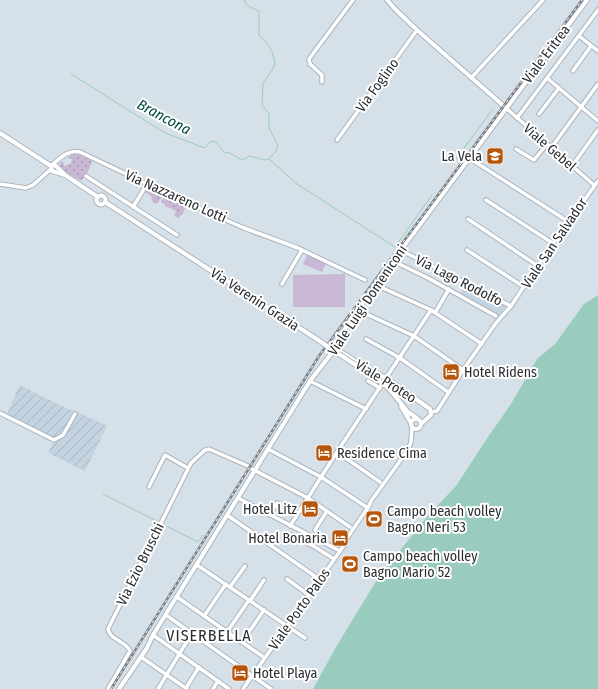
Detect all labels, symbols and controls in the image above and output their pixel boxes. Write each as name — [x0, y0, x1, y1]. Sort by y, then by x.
street label: Viale Eritrea — [519, 22, 574, 87]
street label: Via Foglino — [352, 55, 403, 116]
water label: Brancona — [134, 95, 194, 139]
street label: Viale Gebel — [520, 120, 580, 175]
school or university icon: La Vela — [485, 146, 505, 166]
place label: La Vela — [442, 148, 482, 165]
street label: Via Nazzareno Lotti — [122, 166, 229, 226]
street label: Viale San Salvador — [518, 195, 591, 292]
street label: Viale Luigi Domeniconi — [324, 242, 411, 359]
street label: Via Lago Rodolfo — [412, 251, 505, 310]
street label: Via Verenin Grazia — [207, 264, 303, 335]
street label: Viale Proteo — [352, 356, 419, 407]
hotel icon: Hotel Ridens — [441, 362, 461, 382]
place label: Hotel Ridens — [464, 364, 537, 381]
hotel icon: Residence Cima — [314, 443, 334, 463]
place label: Residence Cima — [337, 445, 427, 462]
hotel icon: Hotel Litz — [300, 499, 320, 519]
place label: Hotel Litz — [243, 501, 297, 518]
place label: Campo beach volley Bagno Neri 53 — [387, 503, 502, 536]
sports icon: Campo beach volley Bagno Neri 53 — [364, 509, 384, 529]
street label: Via Ezio Bruschi — [113, 520, 168, 608]
hotel icon: Hotel Bonaria — [330, 528, 350, 548]
place label: Hotel Bonaria — [248, 530, 327, 547]
place label: Campo beach volley Bagno Mario 52 — [363, 548, 478, 581]
sports icon: Campo beach volley Bagno Mario 52 — [340, 554, 360, 574]
street label: Viale Porto Palos — [265, 565, 334, 653]
district label: VISERBELLA — [166, 626, 252, 645]
hotel icon: Hotel Playa — [230, 663, 250, 683]
place label: Hotel Playa — [253, 665, 318, 682]

